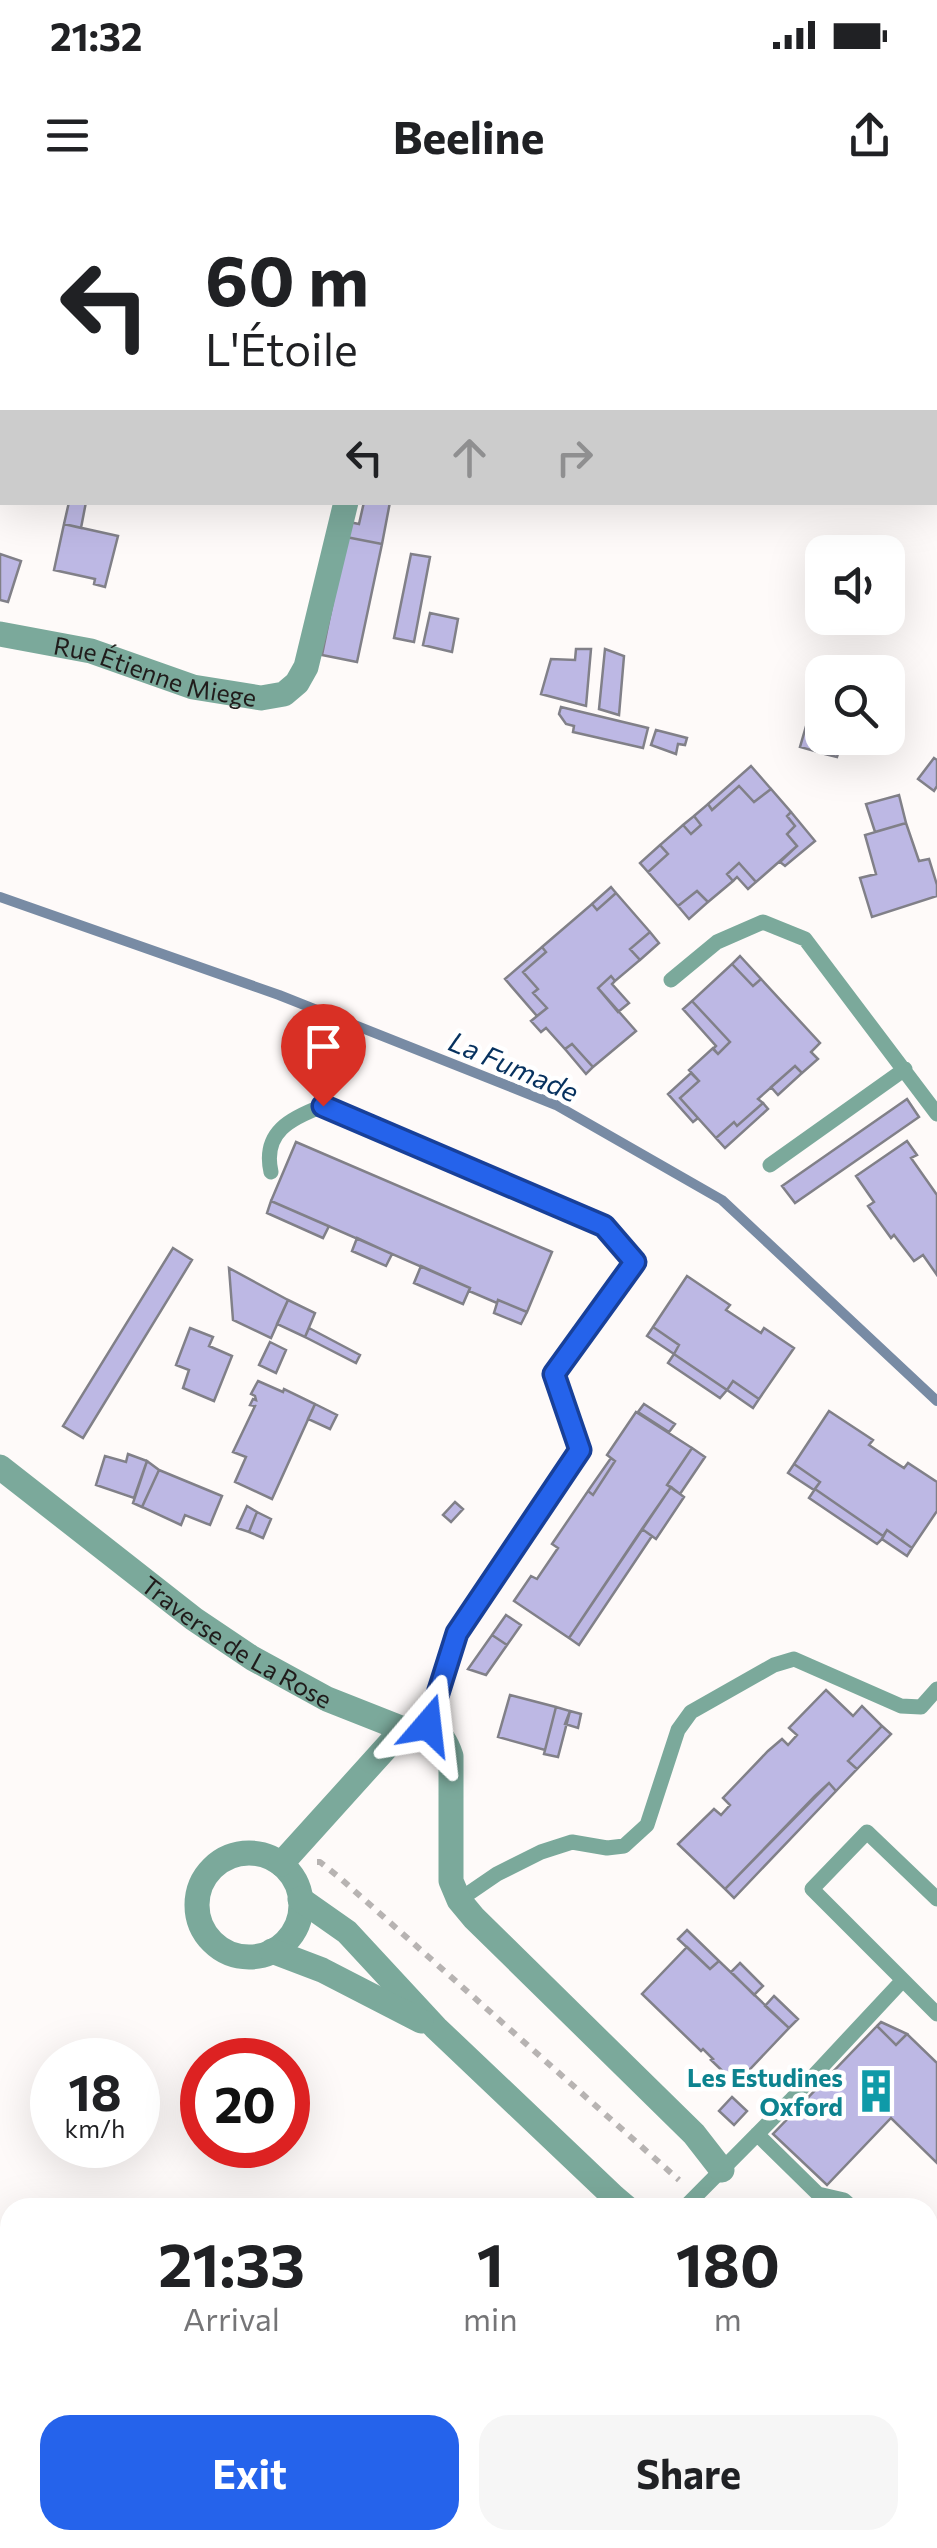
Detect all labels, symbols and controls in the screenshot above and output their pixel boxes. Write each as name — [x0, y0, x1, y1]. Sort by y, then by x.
text: 21:32 — [50, 12, 142, 59]
icon: menu — [40, 108, 95, 163]
text: Beeline — [393, 108, 544, 163]
icon: share — [842, 108, 897, 163]
text: 60 m — [205, 235, 369, 320]
icon: left — [40, 240, 170, 370]
text: L'Étoile — [205, 320, 358, 375]
icon: left — [337, 430, 392, 485]
icon: ahead — [442, 430, 497, 485]
icon: right — [547, 430, 602, 485]
map controls — [805, 535, 905, 755]
button: sound — [805, 535, 905, 635]
street label: Rue Étienne Miege — [51, 629, 259, 712]
button: search — [805, 655, 905, 755]
pin — [281, 1004, 366, 1107]
icon: arrive — [296, 1019, 351, 1074]
water label: La Fumade — [444, 1024, 584, 1109]
street label: Traverse de La Rose — [136, 1569, 337, 1714]
position arrow — [376, 1673, 480, 1777]
speed limit sign: 20 — [180, 2038, 310, 2168]
text: 18 — [68, 2060, 122, 2121]
place label: Les Estudines Oxford — [687, 2062, 843, 2121]
building icon: Les Estudines Oxford — [852, 2067, 900, 2115]
text: km/h — [65, 2113, 125, 2143]
text: 21:33 — [158, 2226, 305, 2299]
text: 1 — [477, 2226, 504, 2299]
text: 180 — [676, 2226, 780, 2299]
text: Arrival — [183, 2298, 280, 2338]
text: min — [463, 2298, 518, 2338]
text: m — [714, 2298, 742, 2338]
button: Exit — [40, 2415, 459, 2530]
button: Share — [479, 2415, 898, 2530]

